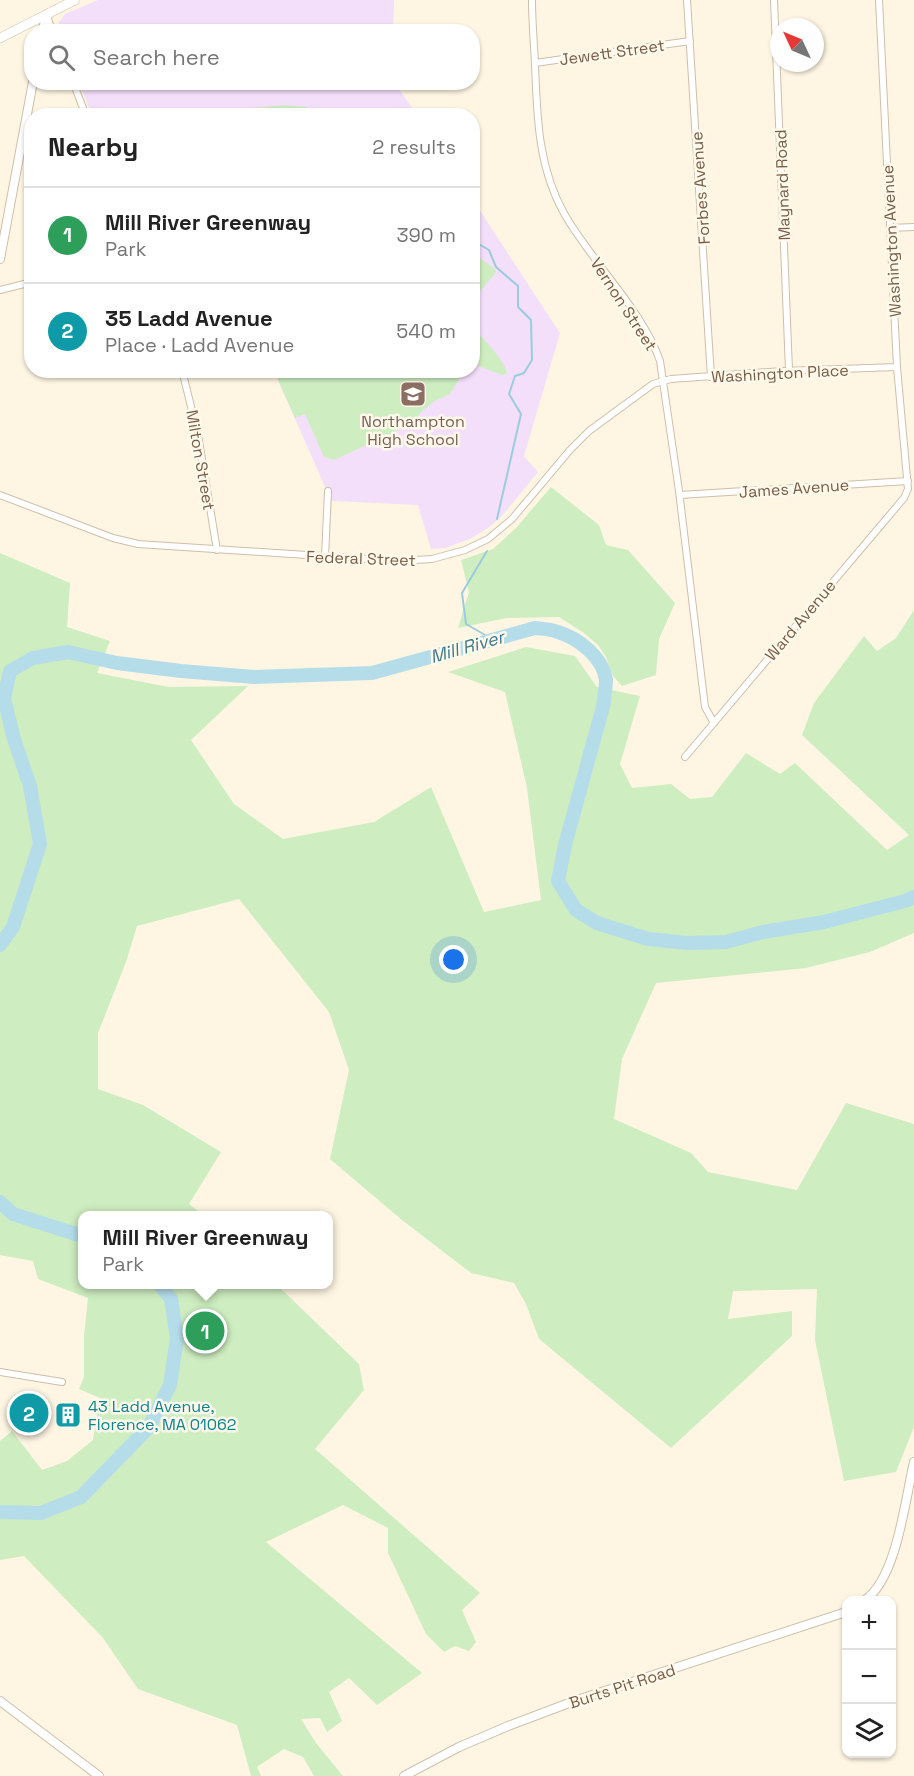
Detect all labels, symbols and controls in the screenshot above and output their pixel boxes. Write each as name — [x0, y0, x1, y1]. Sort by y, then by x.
north arrow — [770, 18, 824, 72]
search box — [24, 24, 480, 90]
street label: Jewett Street — [558, 35, 666, 70]
icon: search — [45, 41, 78, 74]
text: Search here — [93, 43, 220, 71]
street label: Maynard Road — [770, 129, 795, 241]
text: Nearby — [48, 130, 138, 164]
street label: Forbes Avenue — [686, 131, 715, 245]
text: 2 results — [372, 134, 456, 160]
street label: Washington Avenue — [877, 164, 906, 318]
text: Mill River Greenway — [105, 208, 311, 236]
text: 1 — [63, 222, 72, 248]
text: 390 m — [397, 222, 456, 248]
text: Park — [105, 236, 147, 262]
street label: Vernon Street — [586, 254, 662, 355]
text: 35 Ladd Avenue — [105, 304, 273, 332]
text: 2 — [62, 318, 73, 344]
text: 540 m — [396, 318, 456, 344]
text: Place · Ladd Avenue — [105, 332, 294, 358]
street label: Washington Place — [711, 359, 849, 388]
school or university icon: Northampton High School — [398, 379, 428, 409]
street label: Milton Street — [181, 408, 220, 512]
place label: Northampton High School — [361, 411, 465, 450]
street label: James Avenue — [738, 474, 850, 503]
street label: Federal Street — [306, 546, 416, 571]
street label: Ward Avenue — [760, 575, 840, 665]
water label: Mill River — [427, 624, 509, 668]
your location — [439, 945, 468, 974]
popup — [78, 1211, 333, 1289]
text: Mill River Greenway — [102, 1223, 309, 1251]
text: Park — [102, 1251, 144, 1277]
pin: 1 — [186, 1308, 224, 1354]
pin: 2 — [9, 1390, 48, 1436]
place label: 43 Ladd Avenue, Florence, MA 01062 — [88, 1396, 236, 1435]
building icon: 43 Ladd Avenue, Florence, MA 01062 — [53, 1400, 83, 1430]
map controls — [842, 1596, 896, 1758]
button: + — [842, 1596, 896, 1650]
button: − — [842, 1650, 896, 1704]
street label: Burts Pit Road — [566, 1659, 678, 1714]
button: layers — [842, 1704, 896, 1758]

